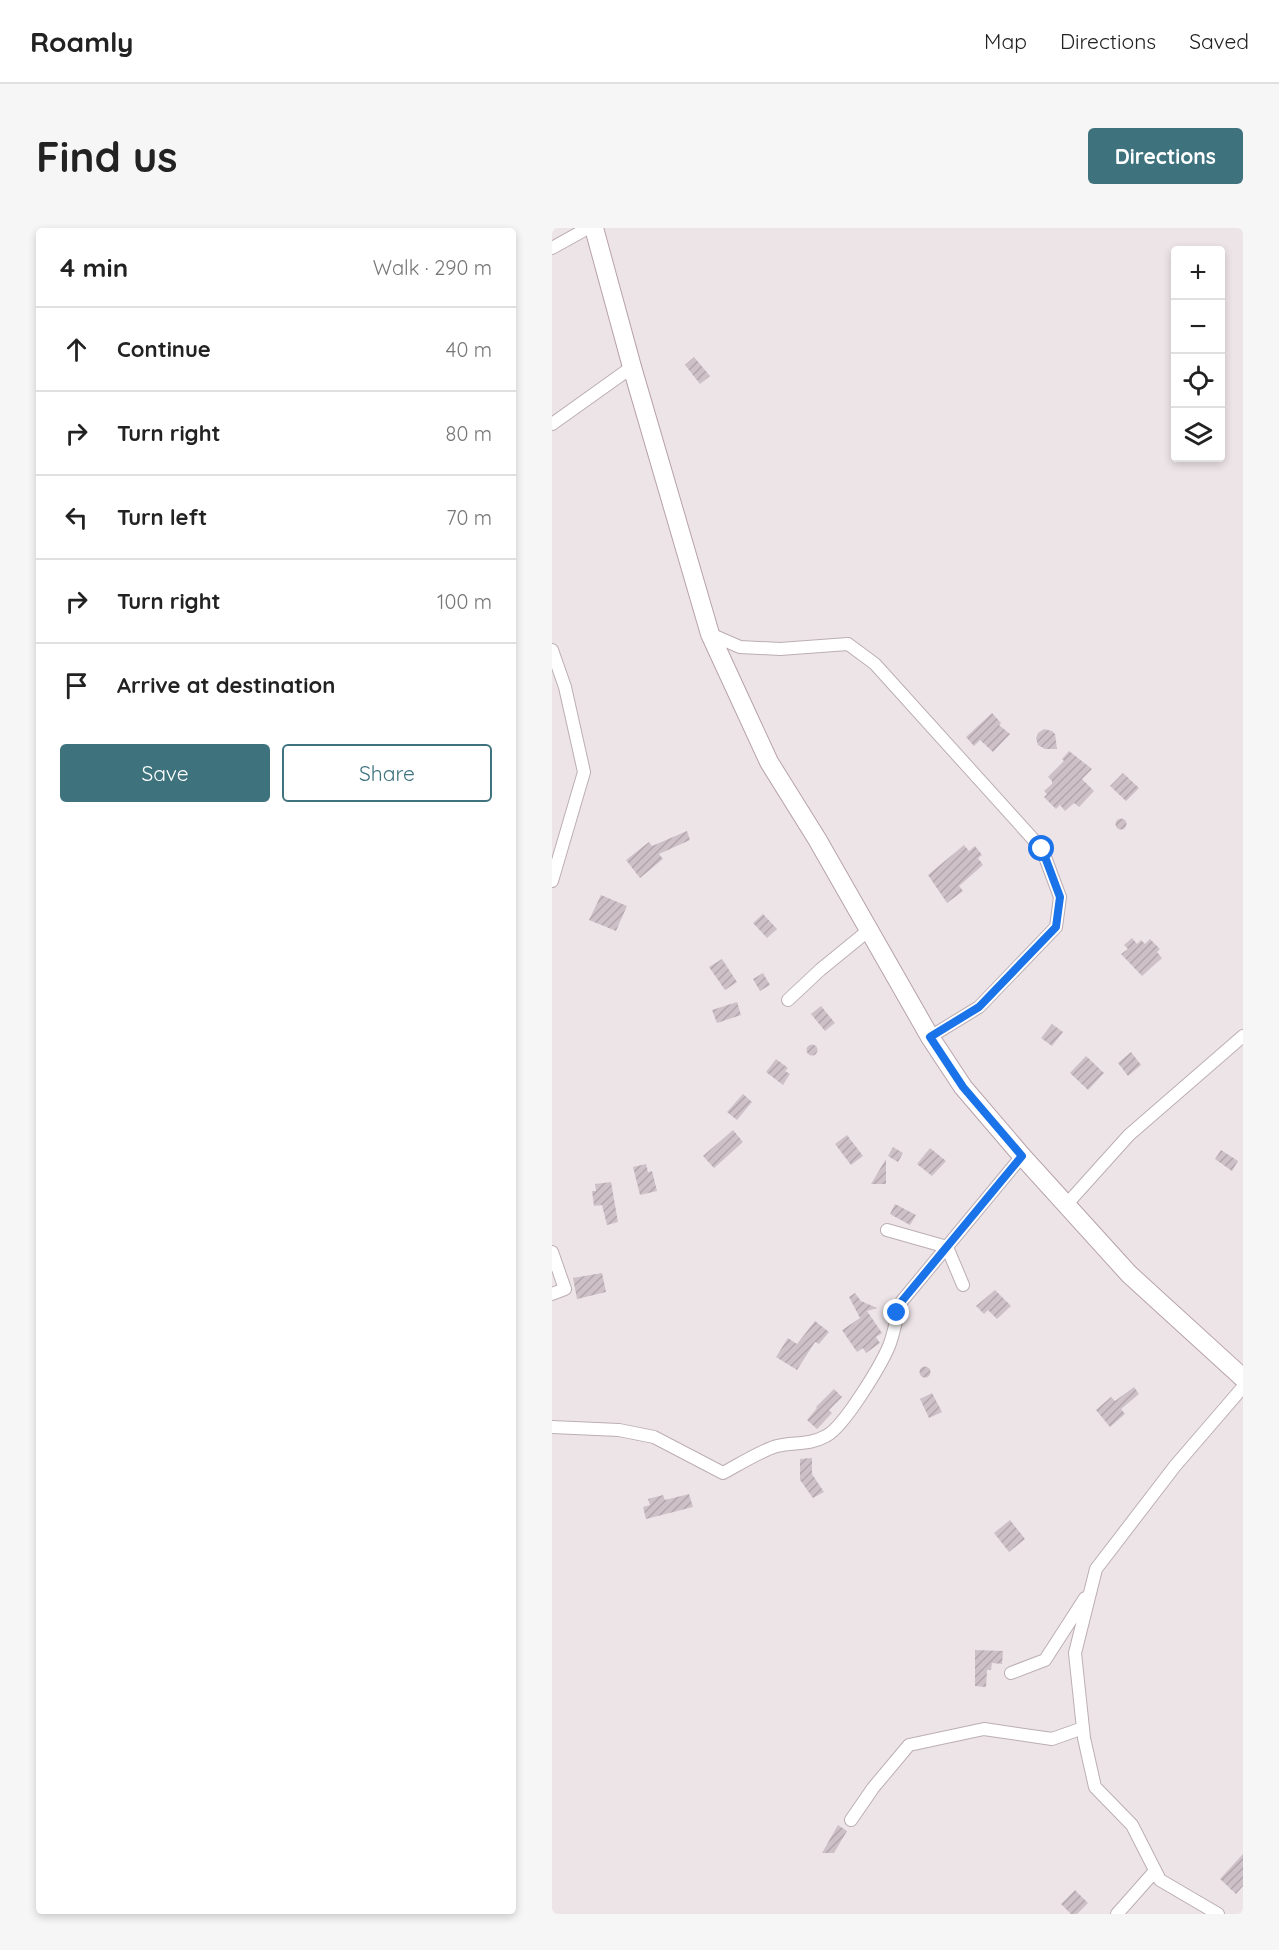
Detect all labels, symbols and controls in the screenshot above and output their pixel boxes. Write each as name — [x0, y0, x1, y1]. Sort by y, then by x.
text: Roamly — [30, 24, 134, 59]
text: Map — [984, 28, 1027, 54]
text: Directions — [1060, 28, 1156, 54]
text: Saved — [1189, 28, 1249, 54]
button: Directions — [1088, 128, 1243, 184]
text: Find us — [36, 130, 178, 183]
map controls — [1171, 246, 1225, 462]
button: + — [1171, 246, 1225, 300]
text: 4 min — [60, 251, 128, 284]
text: Walk · 290 m — [373, 255, 492, 280]
button: − — [1171, 300, 1225, 354]
icon: ahead — [60, 333, 93, 366]
text: Continue — [117, 335, 211, 363]
text: 40 m — [446, 337, 492, 362]
button: locate — [1171, 354, 1225, 408]
button: layers — [1171, 408, 1225, 462]
icon: right — [60, 417, 93, 450]
text: Turn right — [117, 419, 221, 447]
text: 80 m — [446, 421, 492, 446]
icon: left — [60, 501, 93, 534]
text: Turn left — [117, 503, 207, 531]
text: 70 m — [446, 505, 492, 530]
icon: right — [60, 585, 93, 618]
text: Turn right — [117, 587, 221, 615]
text: 100 m — [437, 589, 492, 614]
icon: arrive — [60, 669, 93, 702]
text: Arrive at destination — [117, 671, 335, 699]
button: Save — [60, 744, 270, 802]
button: Share — [282, 744, 492, 802]
route start — [1028, 835, 1054, 861]
route end — [883, 1299, 909, 1325]

